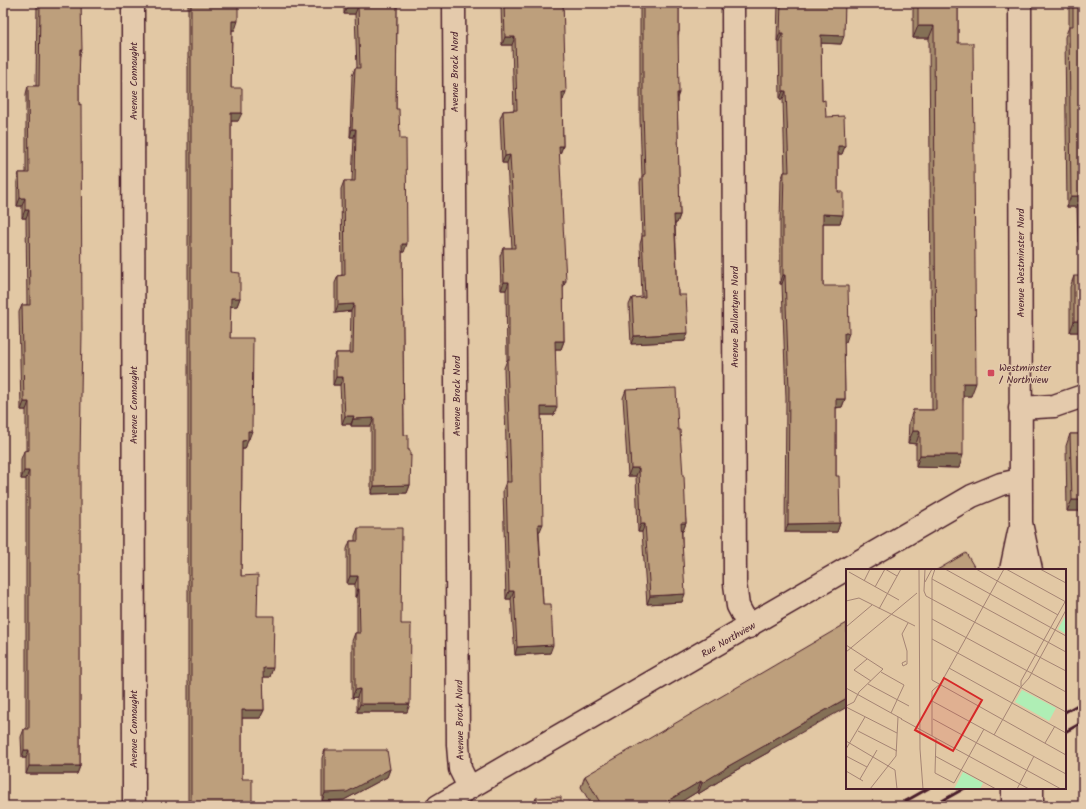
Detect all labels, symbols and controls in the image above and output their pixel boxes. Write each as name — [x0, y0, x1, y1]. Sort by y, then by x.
street label: Avenue Brock Nord — [447, 31, 463, 112]
street label: Avenue Connaught — [126, 42, 142, 120]
street label: Avenue Westminster Nord — [1013, 207, 1029, 318]
street label: Avenue Ballantyne Nord — [727, 265, 743, 368]
street label: Avenue Brock Nord — [449, 355, 465, 436]
place label: Westminster / Northview — [999, 360, 1052, 388]
street label: Avenue Connaught — [126, 366, 142, 444]
marker: Westminster / Northview — [986, 368, 996, 378]
inset map — [846, 569, 1066, 789]
street label: Rue Northview — [698, 618, 759, 662]
street label: Avenue Brock Nord — [451, 679, 469, 760]
street label: Avenue Connaught — [126, 690, 142, 768]

